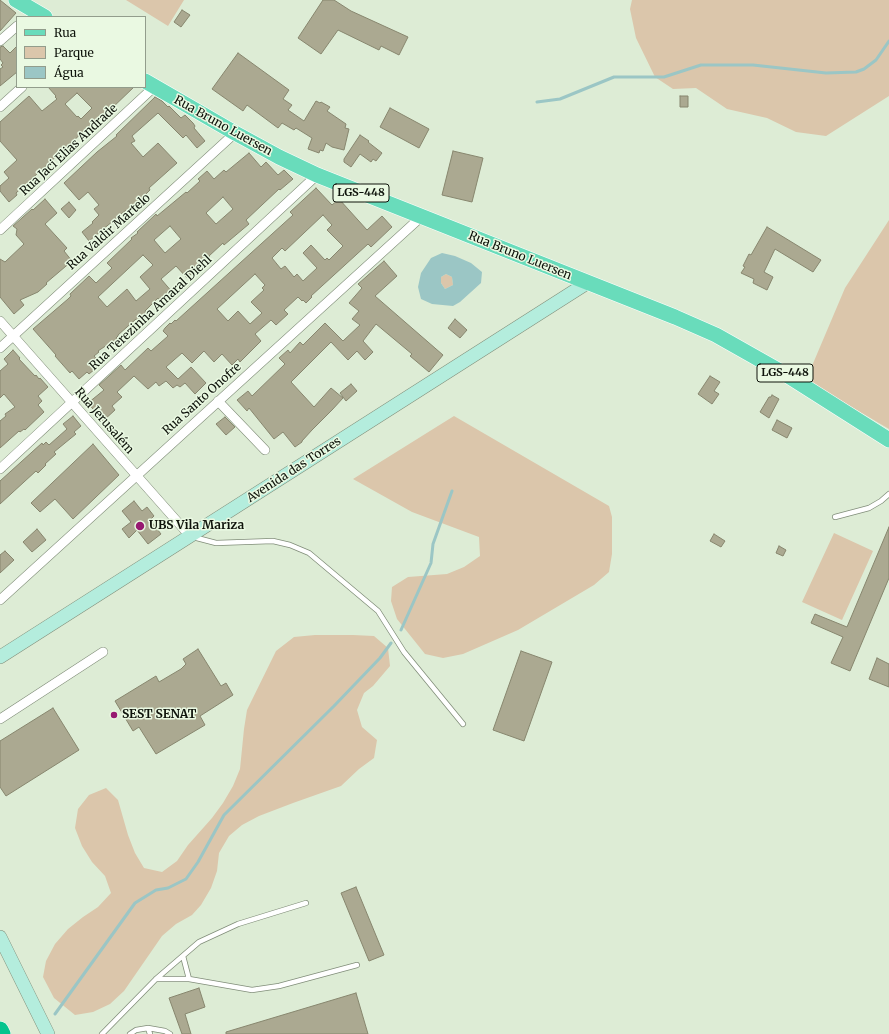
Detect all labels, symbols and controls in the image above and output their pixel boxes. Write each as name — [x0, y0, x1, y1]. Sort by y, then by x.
legend — [16, 16, 146, 88]
text: Rua — [54, 25, 76, 40]
text: Parque — [54, 45, 94, 60]
text: Água — [54, 65, 84, 80]
street label: Rua Bruno Luersen — [171, 93, 275, 159]
street label: Rua Jaci Elias Andrade — [17, 101, 121, 199]
road number: LGS-448 — [333, 184, 389, 202]
street label: Rua Valdir Martelo — [64, 191, 154, 273]
street label: Rua Bruno Luersen — [466, 229, 574, 283]
street label: Rua Terezinha Amaral Diehl — [87, 253, 215, 373]
street label: Rua Santo Onofre — [160, 360, 244, 438]
road number: LGS-448 — [757, 364, 813, 382]
street label: Rua Jerusalém — [71, 385, 137, 457]
street label: Avenida das Torres — [244, 434, 344, 506]
place label: UBS Vila Mariza — [149, 519, 244, 533]
marker: UBS Vila Mariza — [134, 520, 146, 532]
place label: SEST SENAT — [122, 708, 196, 722]
marker: SEST SENAT — [109, 710, 119, 720]

